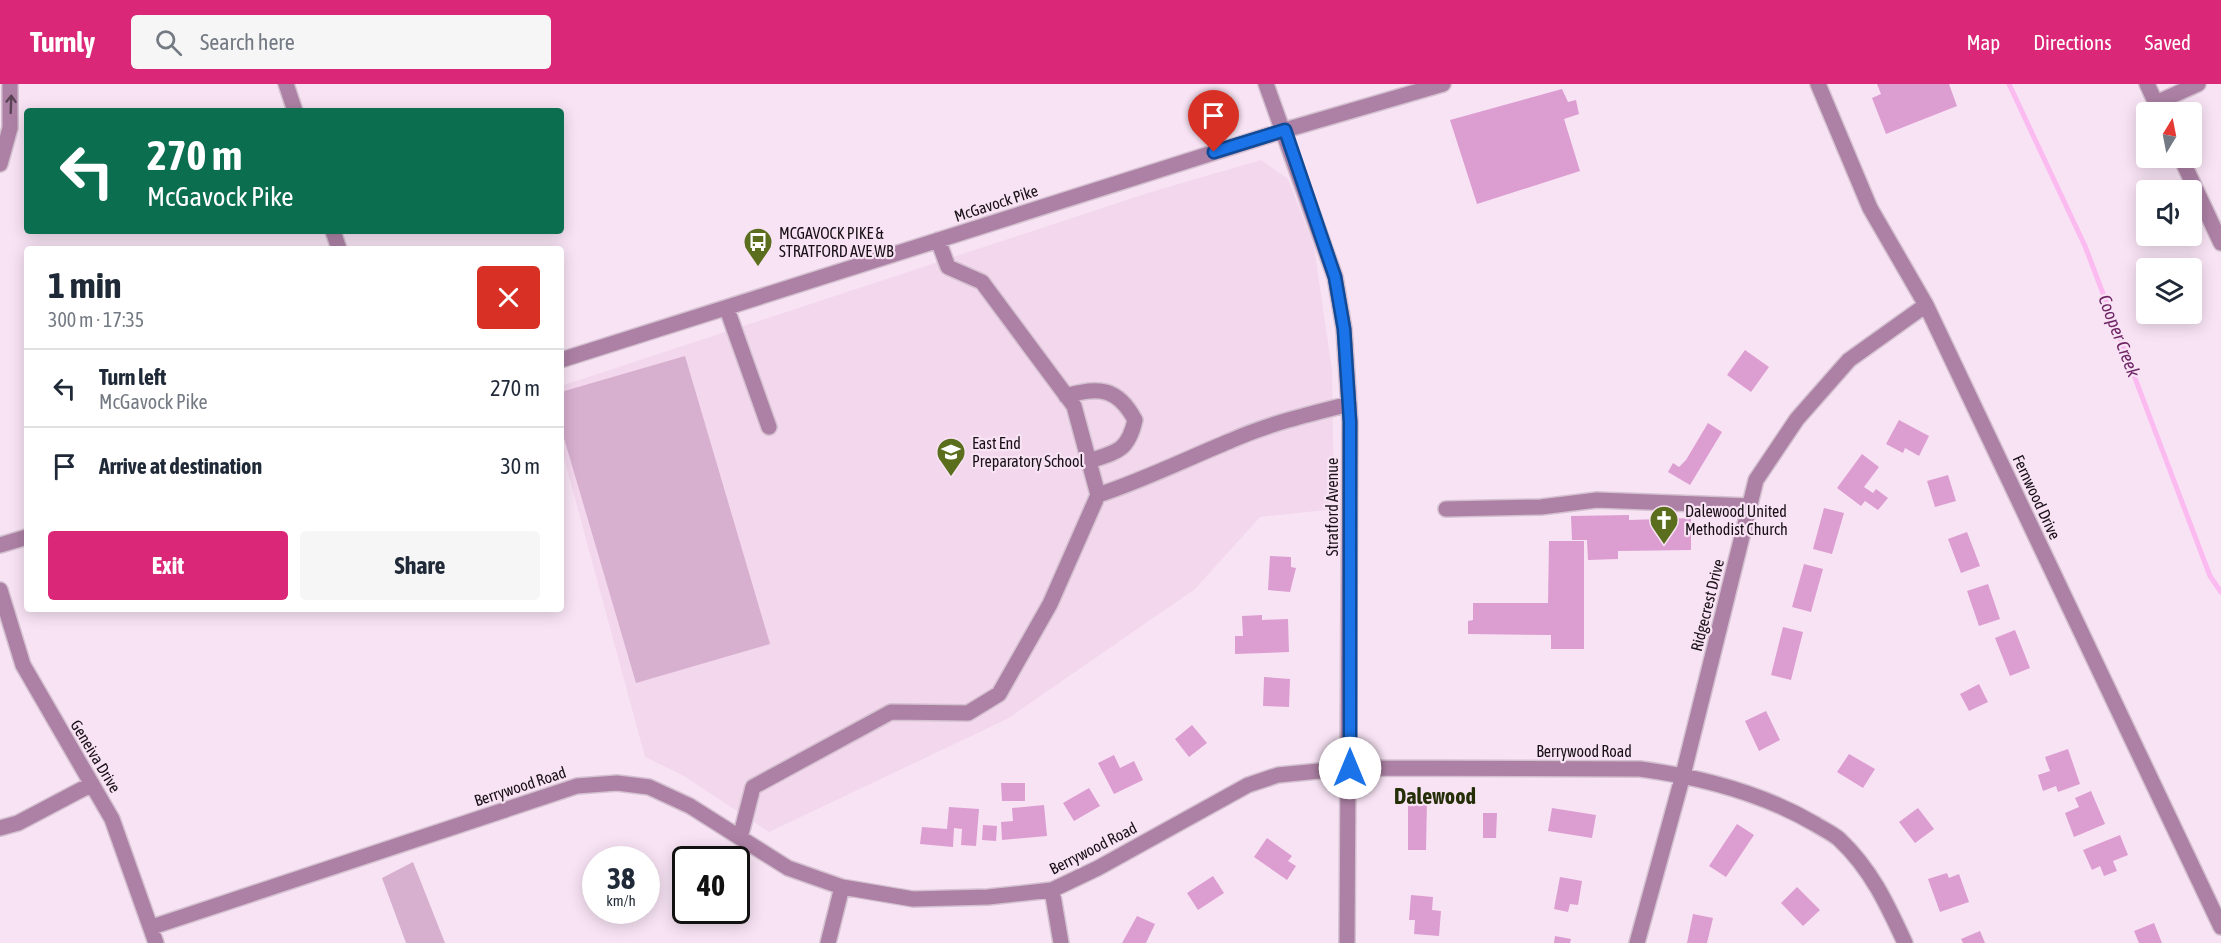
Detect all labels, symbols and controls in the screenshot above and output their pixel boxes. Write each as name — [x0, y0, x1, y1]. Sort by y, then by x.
search box — [131, 15, 551, 69]
text: Turnly — [30, 26, 95, 58]
icon: search — [152, 26, 185, 59]
text: Search here — [200, 29, 295, 55]
text: Map — [1966, 30, 2000, 54]
text: Directions — [2033, 30, 2112, 54]
text: Saved — [2145, 30, 2191, 54]
pin — [1188, 90, 1239, 152]
one-way arrow — [5, 94, 17, 114]
icon: arrive — [1197, 99, 1230, 132]
north arrow — [2136, 102, 2202, 168]
map controls — [2136, 102, 2202, 324]
text: 270 m — [147, 131, 242, 179]
icon: left — [48, 132, 126, 210]
button: sound — [2136, 180, 2202, 246]
text: McGavock Pike — [147, 181, 294, 212]
street label: McGavock Pike — [952, 181, 1040, 225]
place label: MCGAVOCK PIKE & STRATFORD AVE WB — [779, 224, 894, 260]
bus stop icon: MCGAVOCK PIKE & STRATFORD AVE WB — [742, 226, 774, 268]
button: layers — [2136, 258, 2202, 324]
text: 1 min — [48, 264, 122, 306]
button: close — [477, 266, 540, 329]
water label: Cooper Creek — [2094, 292, 2145, 381]
text: 300 m · 17:35 — [48, 308, 144, 331]
text: Turn left — [99, 364, 166, 390]
icon: left — [48, 372, 81, 405]
text: 270 m — [490, 375, 540, 401]
text: McGavock Pike — [99, 390, 208, 413]
place label: East End Preparatory School — [972, 434, 1085, 471]
school or university icon: East End Preparatory School — [935, 436, 967, 478]
icon: arrive — [48, 450, 81, 483]
street label: Fernwood Drive — [2010, 452, 2064, 542]
text: Arrive at destination — [99, 453, 262, 479]
text: 30 m — [500, 453, 540, 479]
street label: Stratford Avenue — [1323, 458, 1341, 556]
place label: Dalewood United Methodist Church — [1685, 502, 1788, 538]
church icon: Dalewood United Methodist Church — [1648, 504, 1680, 546]
button: Exit — [48, 531, 288, 600]
button: Share — [300, 531, 540, 600]
street label: Ridgecrest Drive — [1687, 557, 1728, 653]
street label: Geneiva Drive — [67, 716, 125, 796]
position arrow — [1318, 736, 1382, 800]
street label: Berrywood Road — [1536, 742, 1632, 761]
street label: Berrywood Road — [472, 763, 569, 810]
district label: Dalewood — [1394, 783, 1476, 809]
street label: Berrywood Road — [1046, 818, 1140, 879]
speed limit sign: 40 — [672, 846, 750, 924]
text: 38 — [607, 861, 635, 895]
text: km/h — [606, 892, 636, 909]

